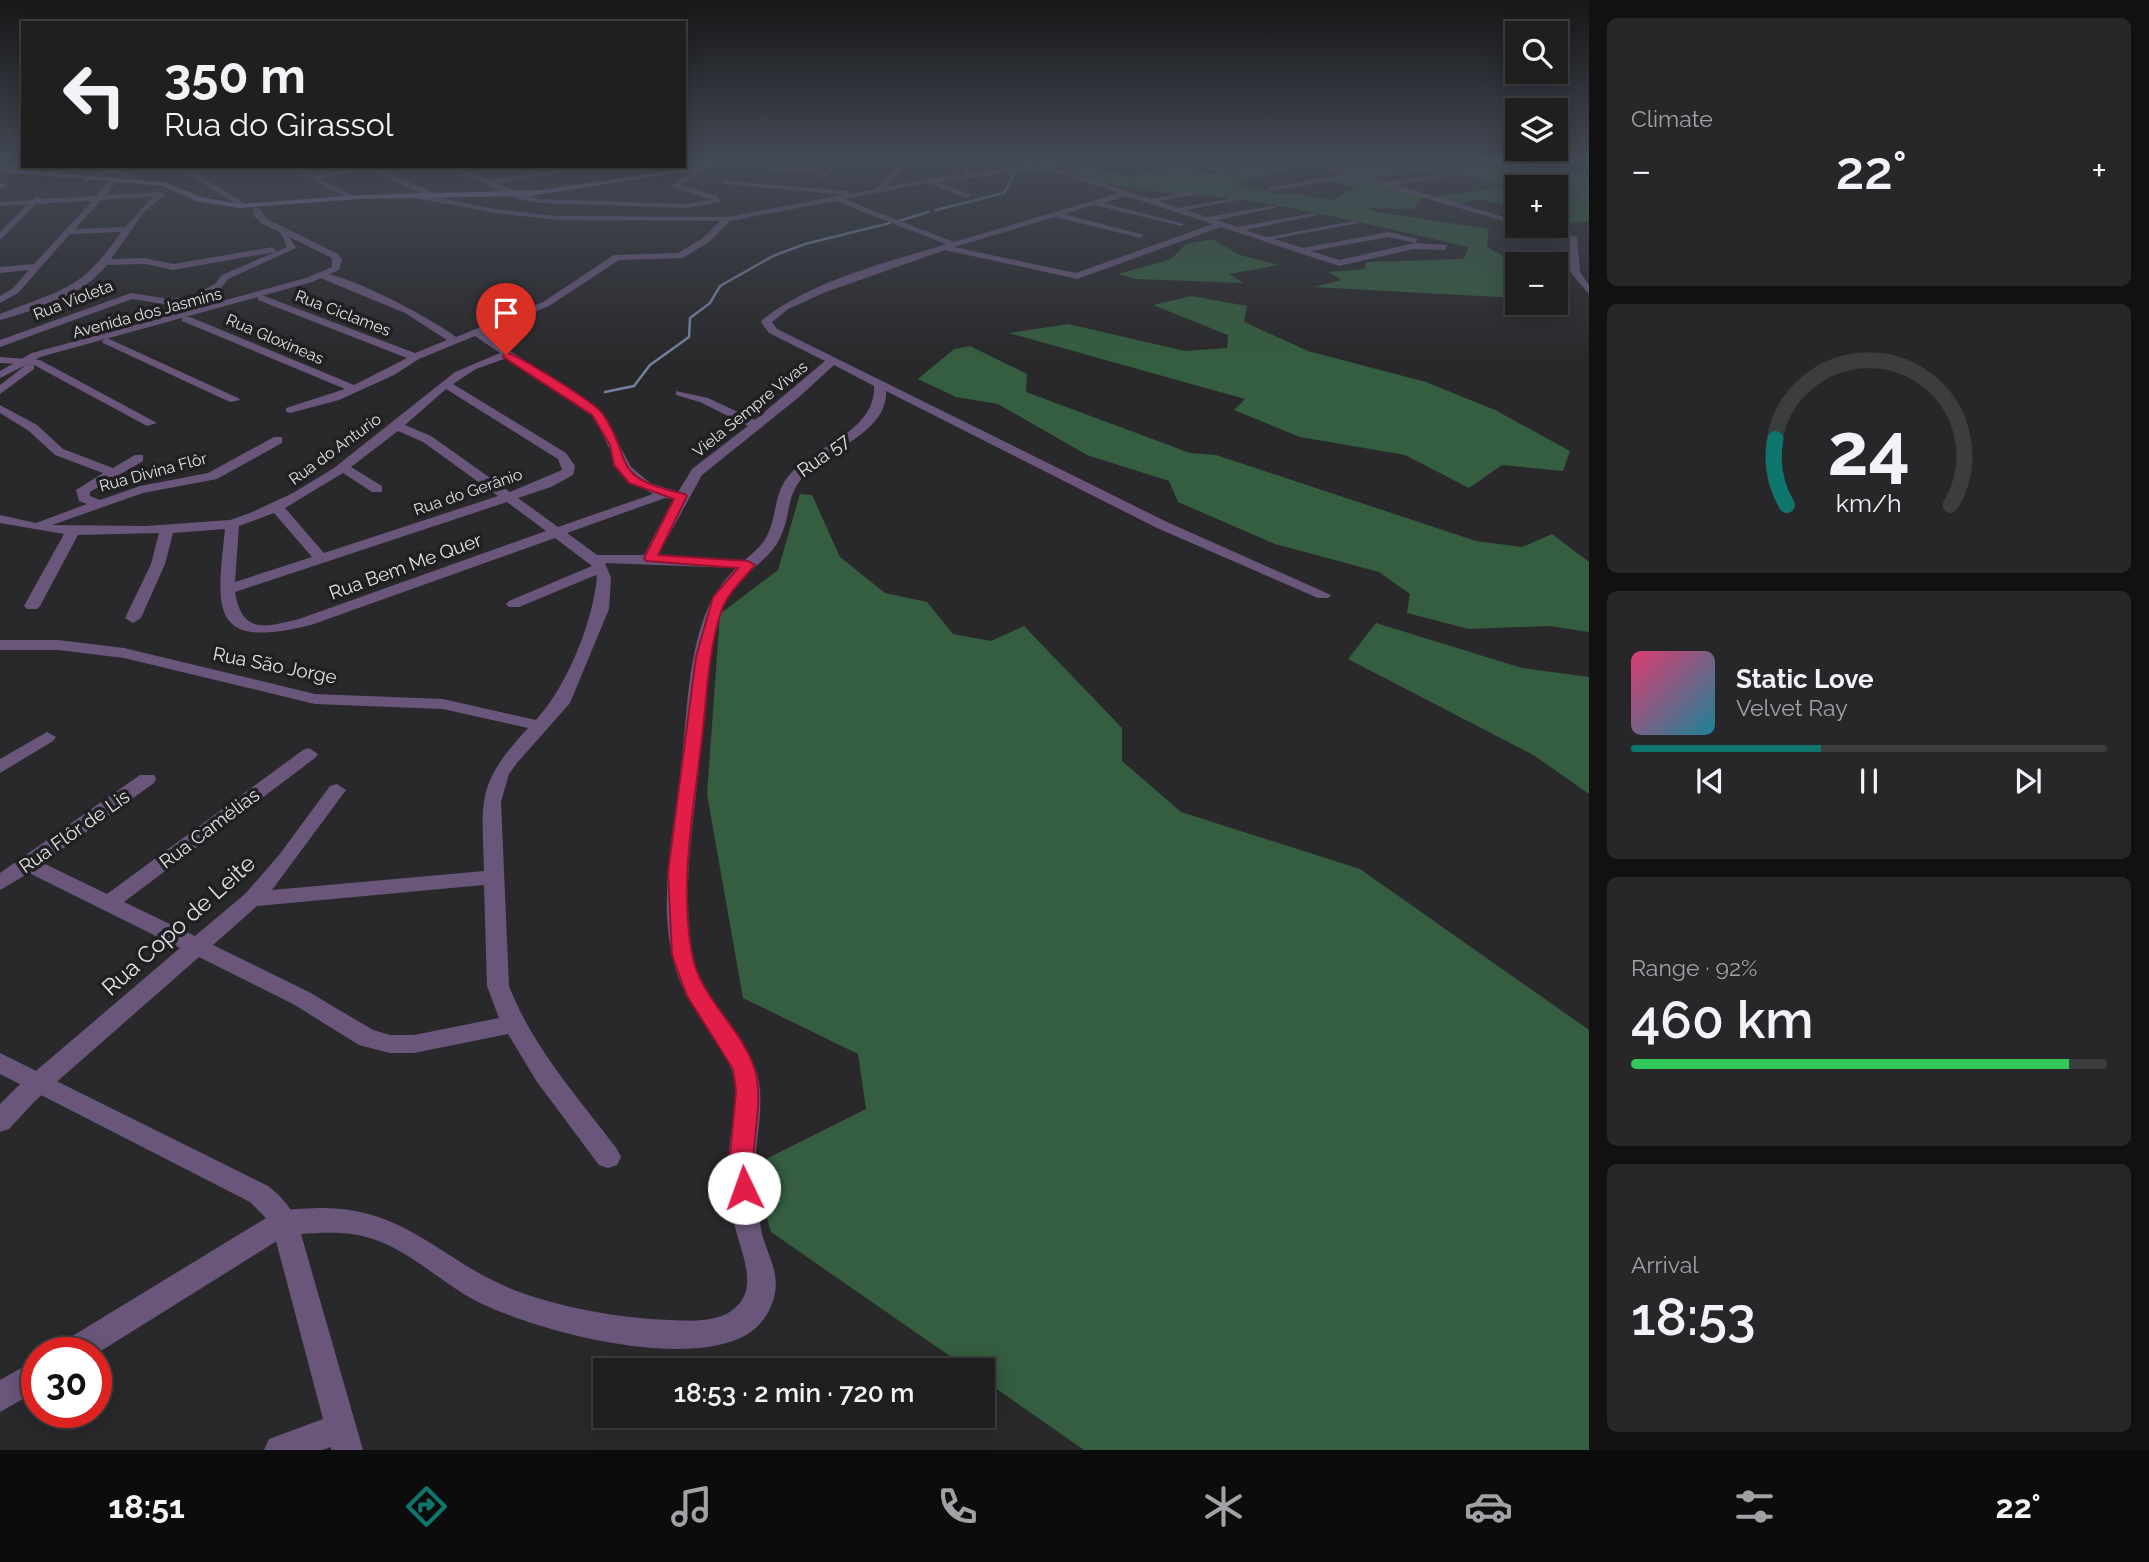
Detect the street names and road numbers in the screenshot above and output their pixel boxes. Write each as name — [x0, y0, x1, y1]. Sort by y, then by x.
street label: Rua Violeta — [31, 276, 115, 324]
street label: Avenida dos Jasmins — [70, 284, 224, 342]
street label: Rua Ciclames — [293, 286, 394, 340]
street label: Rua Gloxineas — [223, 310, 327, 368]
street label: Viela Sempre Vivas — [689, 357, 811, 461]
street label: Rua do Anturio — [285, 409, 385, 489]
street label: Rua 57 — [793, 429, 853, 481]
street label: Rua Divina Flôr — [97, 448, 209, 495]
street label: Rua do Gerânio — [411, 465, 525, 519]
street label: Rua Bem Me Quer — [326, 528, 485, 604]
street label: Rua São Jorge — [211, 642, 339, 688]
street label: Rua Camélias — [155, 783, 263, 873]
street label: Rua Flôr de Lis — [15, 785, 133, 877]
street label: Rua Copo de Leite — [96, 849, 260, 1001]

